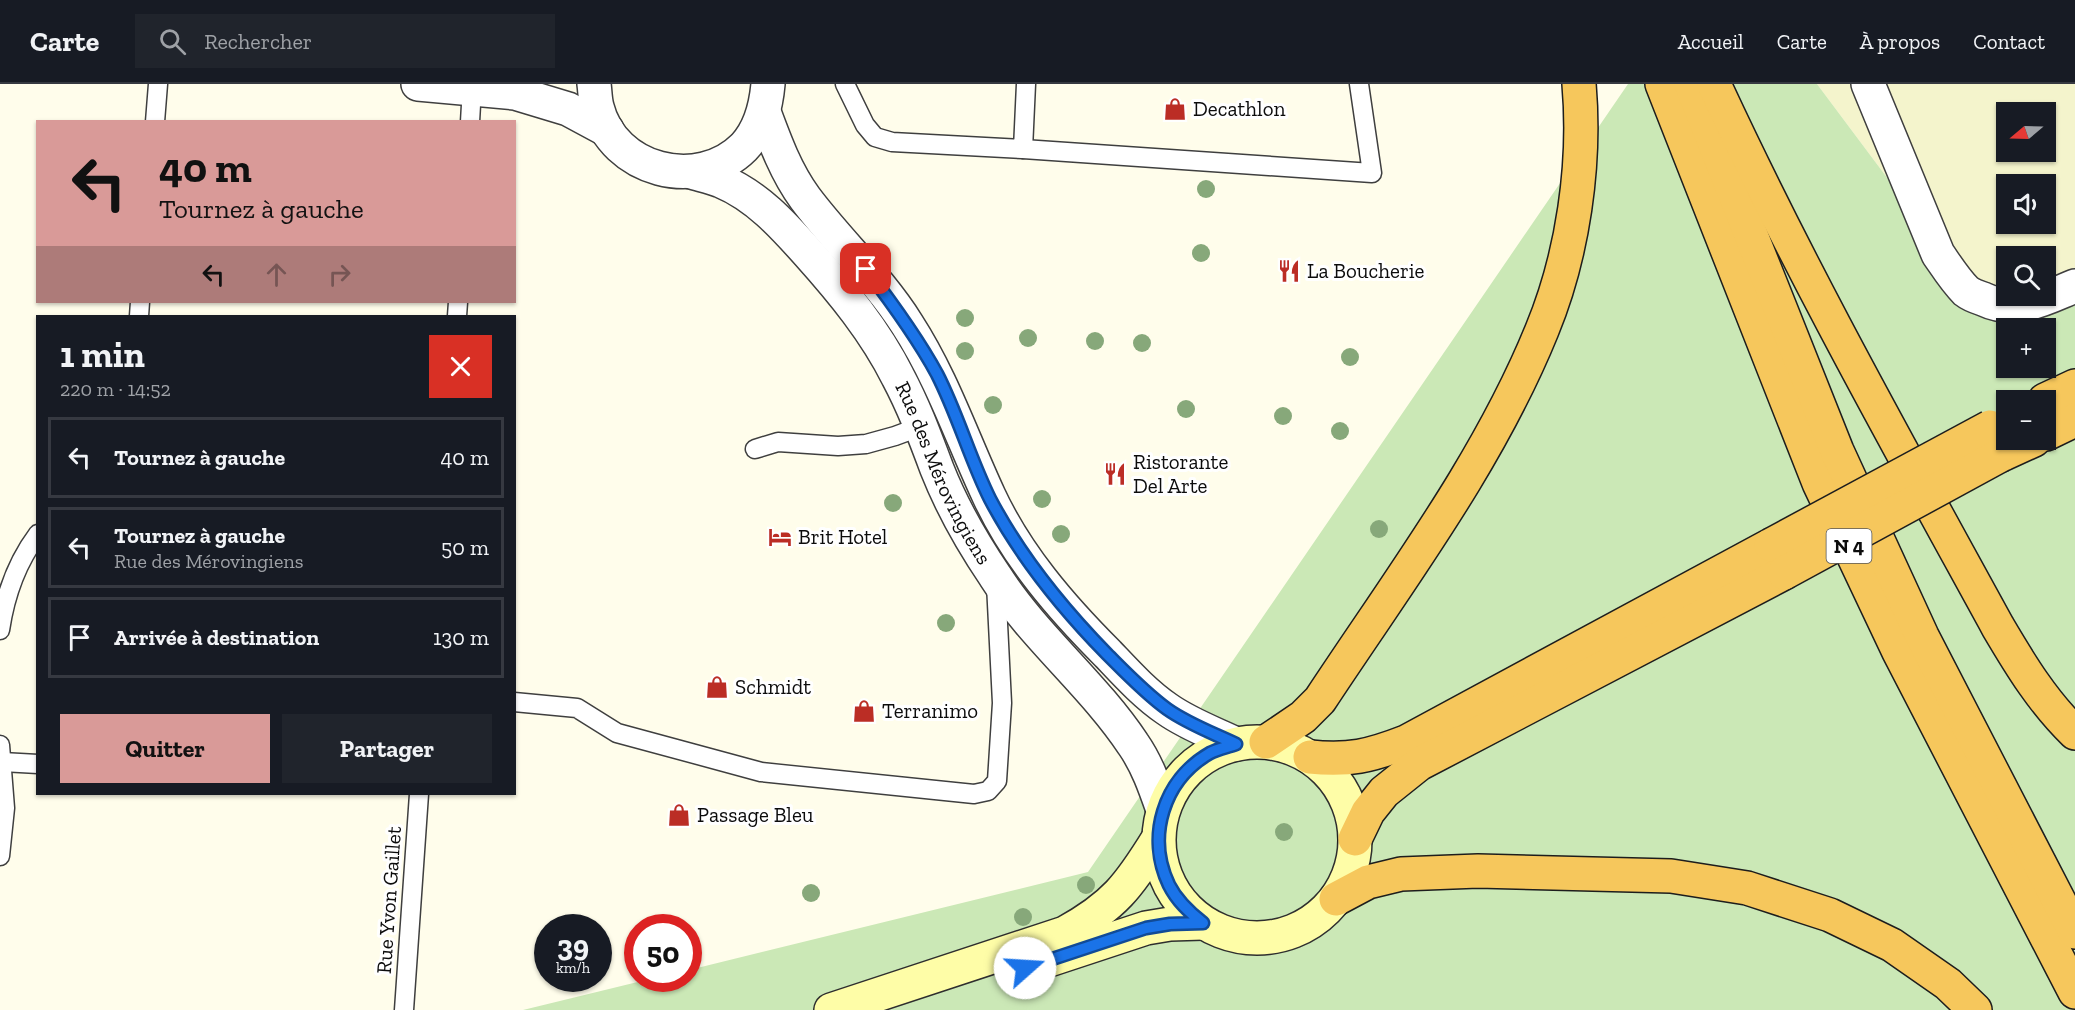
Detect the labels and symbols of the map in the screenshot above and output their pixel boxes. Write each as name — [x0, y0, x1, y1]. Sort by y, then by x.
shop icon: Decathlon — [1162, 96, 1188, 122]
place label: Decathlon — [1193, 96, 1285, 121]
north arrow — [1996, 102, 2056, 162]
pin — [840, 243, 891, 294]
restaurant icon: La Boucherie — [1276, 258, 1302, 284]
place label: La Boucherie — [1307, 258, 1425, 283]
street label: Rue des Mérovingiens — [890, 377, 997, 569]
place label: Ristorante Del Arte — [1133, 449, 1228, 498]
restaurant icon: Ristorante Del Arte — [1102, 461, 1128, 487]
hotel icon: Brit Hotel — [767, 524, 793, 550]
place label: Brit Hotel — [798, 524, 888, 549]
road number: N 4 — [1826, 529, 1872, 563]
shop icon: Schmidt — [704, 674, 730, 700]
place label: Schmidt — [735, 674, 811, 699]
shop icon: Terranimo — [851, 698, 877, 724]
place label: Terranimo — [882, 698, 978, 723]
shop icon: Passage Bleu — [666, 802, 692, 828]
place label: Passage Bleu — [697, 802, 814, 827]
street label: Rue Yvon Gaillet — [371, 825, 406, 974]
speed limit sign: 50 — [624, 914, 702, 992]
position arrow — [993, 936, 1057, 1000]

